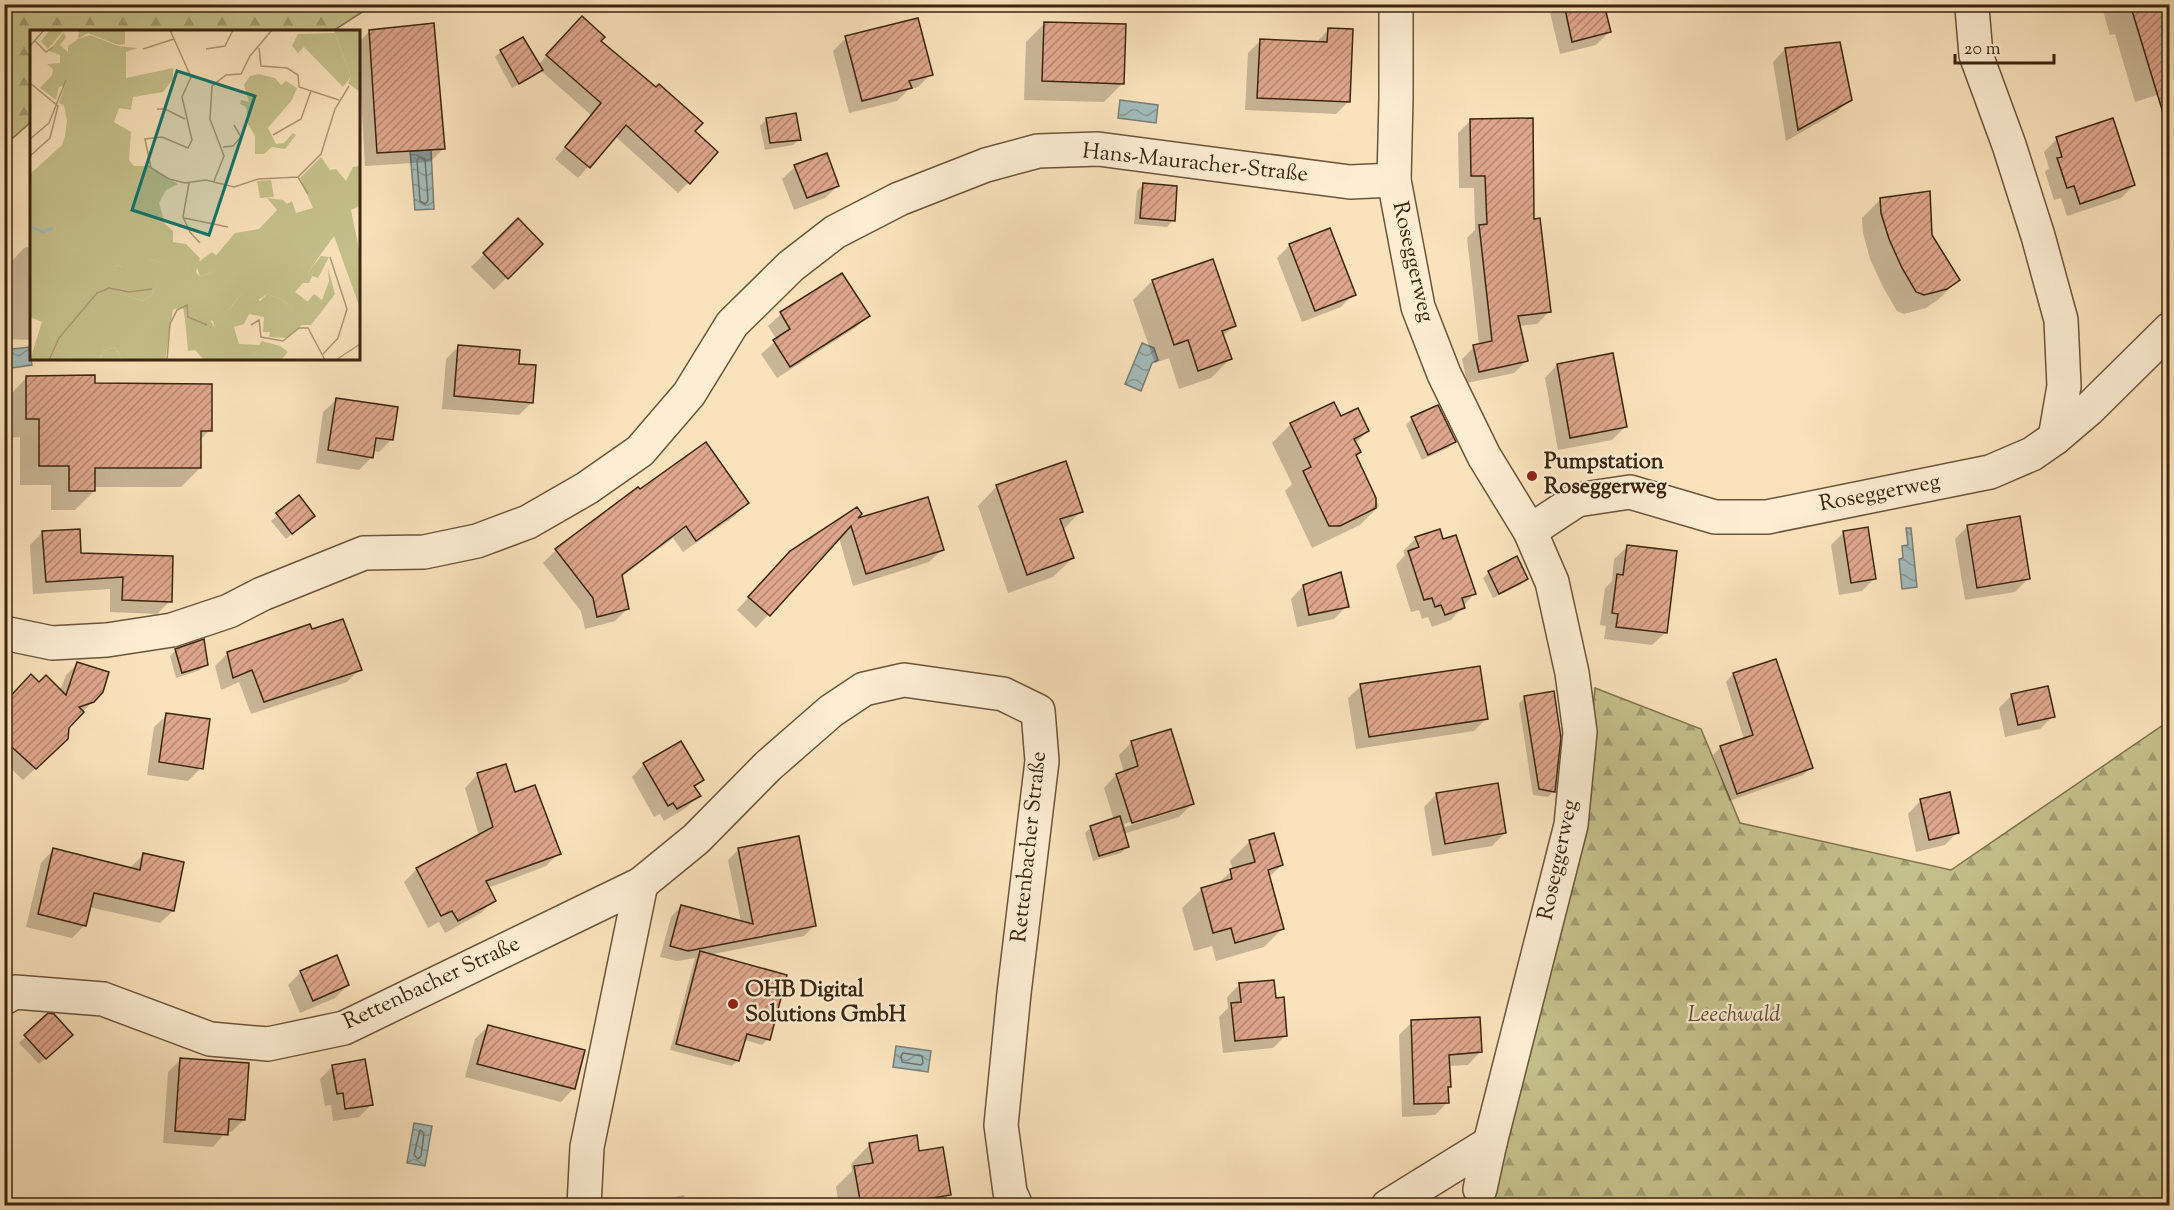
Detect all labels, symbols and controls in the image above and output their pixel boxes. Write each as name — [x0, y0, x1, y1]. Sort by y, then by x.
scale bar — [1955, 27, 2054, 65]
inset map — [30, 30, 360, 360]
text: 20 m — [1964, 37, 2001, 63]
street label: Hans-Mauracher-Straße — [1081, 136, 1309, 192]
street label: Roseggerweg — [1383, 199, 1441, 326]
place label: Pumpstation Roseggerweg — [1544, 447, 1667, 504]
street label: Roseggerweg — [1817, 467, 1944, 521]
marker: Pumpstation Roseggerweg — [1525, 469, 1539, 483]
street label: Rettenbacher Straße — [1004, 750, 1056, 944]
street label: Roseggerweg — [1531, 796, 1587, 923]
street label: Rettenbacher Straße — [338, 929, 526, 1039]
place label: OHB Digital Solutions GmbH — [745, 975, 907, 1032]
marker: OHB Digital Solutions GmbH — [726, 997, 740, 1011]
park label: Leechwald — [1687, 1000, 1781, 1032]

